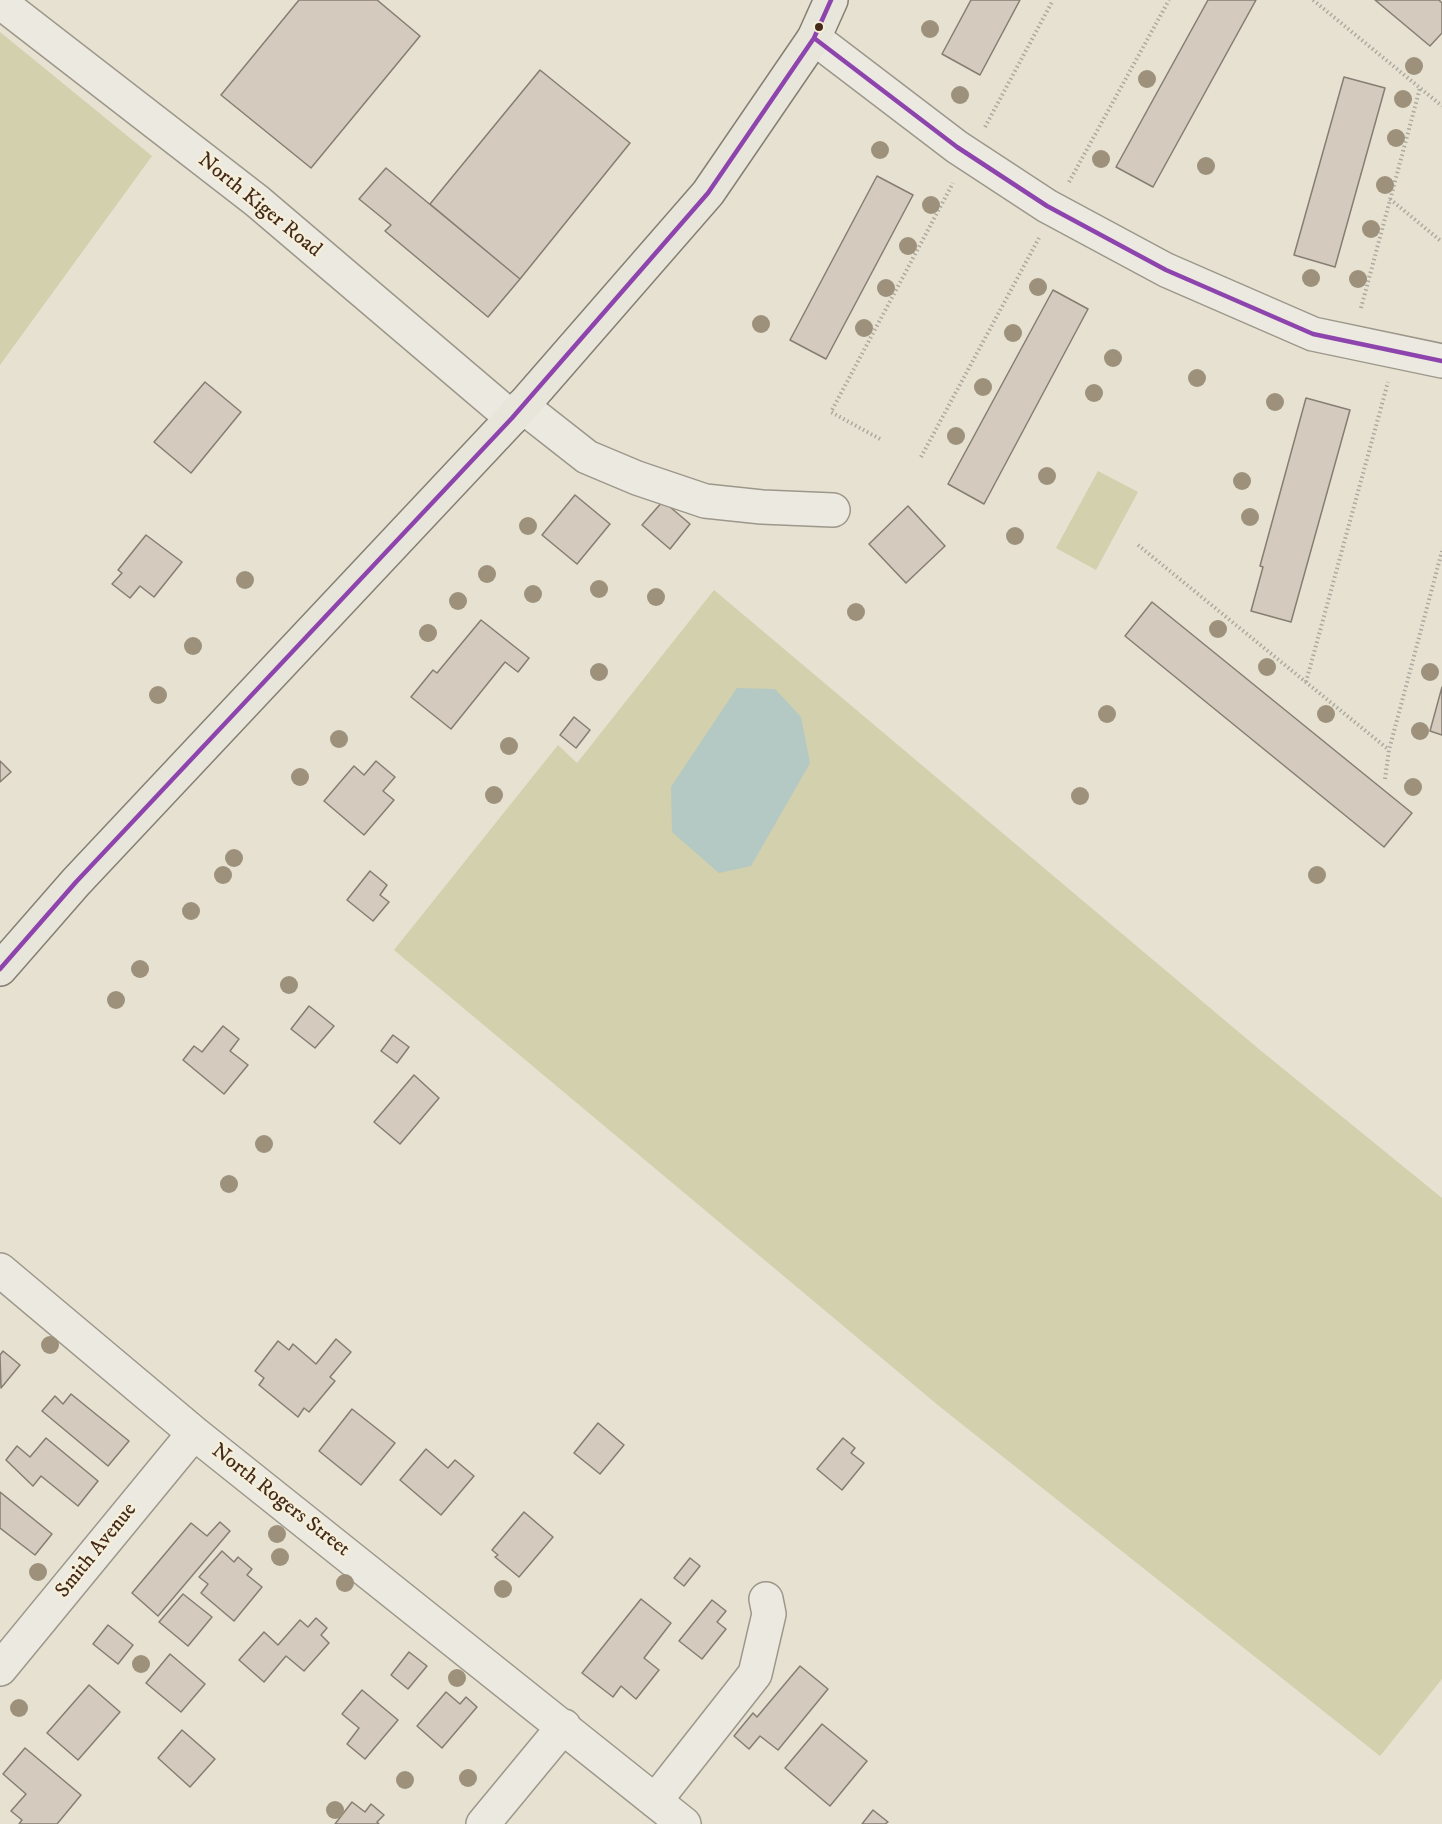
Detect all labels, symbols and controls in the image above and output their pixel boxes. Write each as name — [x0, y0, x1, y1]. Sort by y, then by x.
unlabelled marker — [813, 21, 825, 33]
street label: North Kiger Road — [192, 148, 326, 264]
street label: North Rogers Street — [206, 1439, 354, 1563]
street label: Smith Avenue — [51, 1498, 143, 1604]

